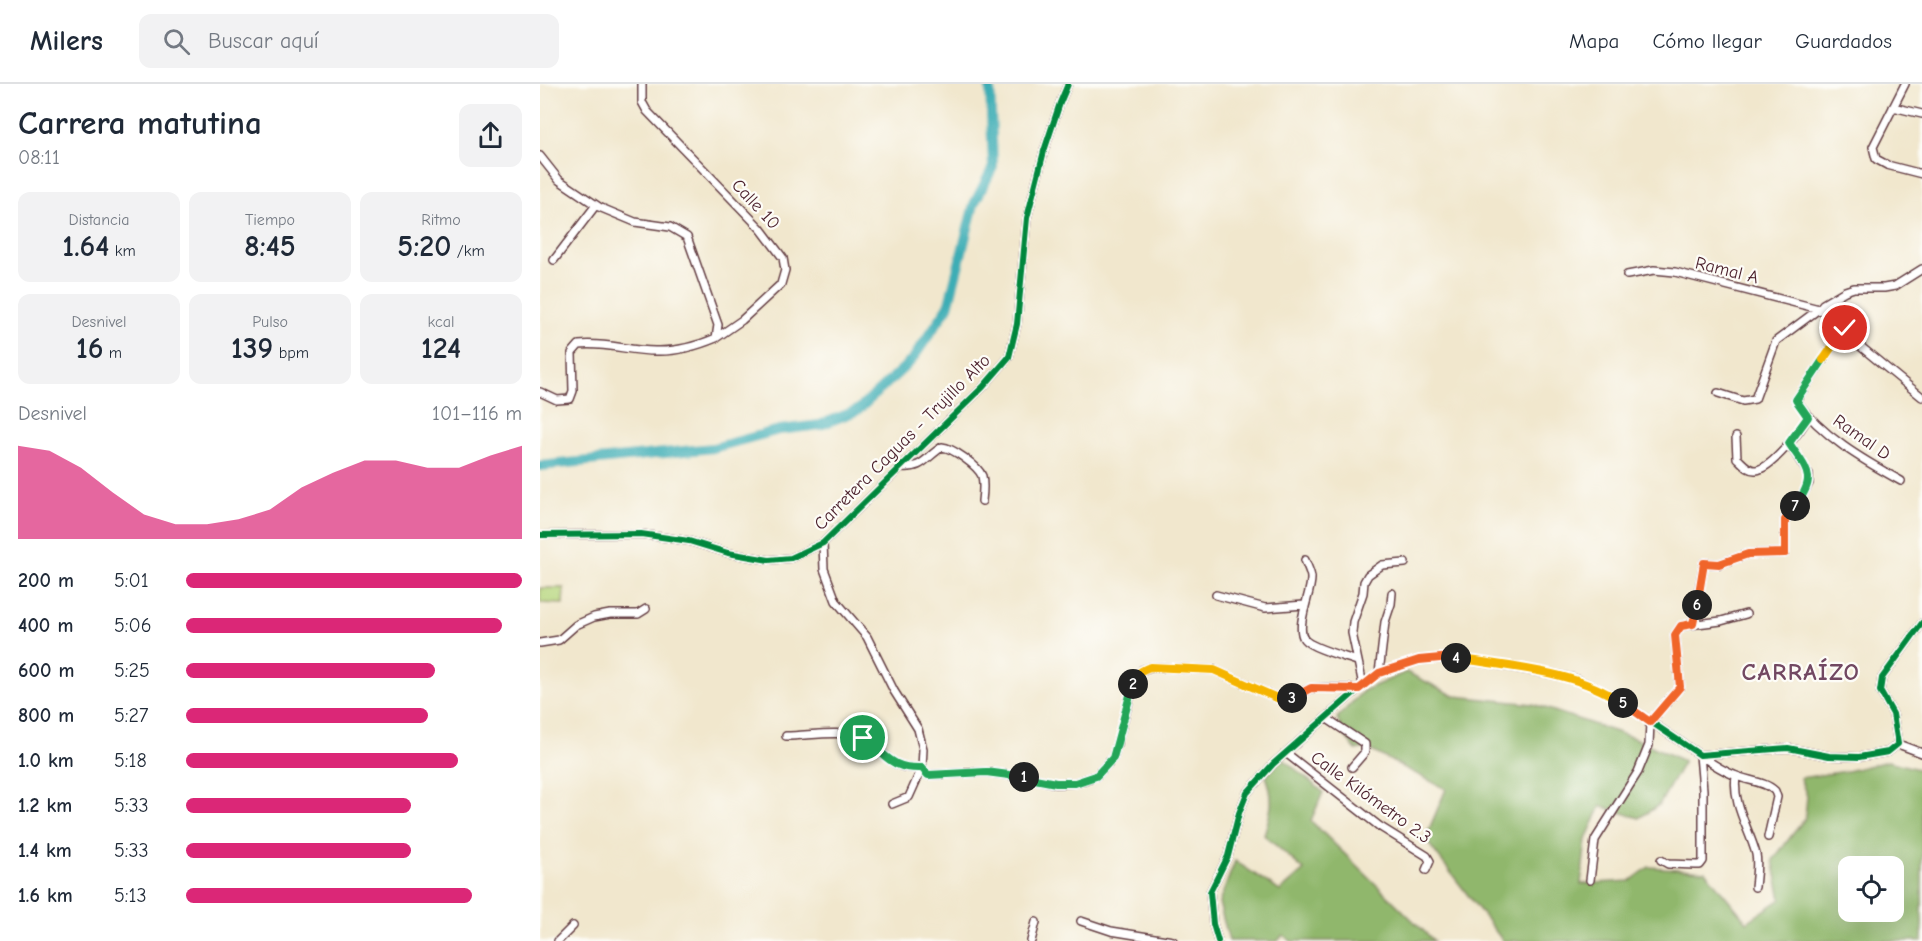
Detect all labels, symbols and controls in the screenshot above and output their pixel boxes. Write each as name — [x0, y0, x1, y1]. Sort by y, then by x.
search box — [139, 14, 559, 68]
text: Milers — [30, 25, 103, 57]
icon: search — [160, 25, 193, 58]
text: Buscar aquí — [208, 28, 319, 54]
text: Mapa — [1569, 29, 1619, 53]
text: Cómo llegar — [1652, 29, 1762, 53]
text: Guardados — [1795, 29, 1892, 53]
text: Carrera matutina — [18, 104, 262, 142]
button: share — [459, 104, 522, 167]
text: 08:11 — [18, 146, 60, 169]
street label: Calle 10 — [727, 175, 784, 234]
text: Distancia — [68, 211, 130, 229]
text: Tiempo — [245, 211, 295, 229]
text: Ritmo — [421, 211, 461, 229]
text: 1.64 — [62, 229, 109, 264]
text: 8:45 — [244, 229, 296, 264]
text: 5:20 — [397, 229, 451, 264]
text: km — [109, 242, 136, 260]
text: /km — [451, 242, 485, 260]
street label: Ramal A — [1693, 253, 1761, 288]
pin — [1819, 302, 1870, 353]
icon: check — [1828, 311, 1861, 344]
text: Desnivel — [71, 313, 127, 331]
text: Pulso — [252, 313, 288, 331]
text: kcal — [428, 313, 454, 331]
text: 16 — [76, 331, 103, 366]
text: 139 — [231, 331, 273, 366]
text: 124 — [421, 331, 461, 366]
text: m — [103, 344, 122, 362]
text: bpm — [273, 344, 309, 362]
street label: Carretera Caguas - Trujillo Alto — [810, 350, 995, 535]
text: Desnivel — [18, 402, 87, 425]
text: 101–116 m — [432, 402, 522, 425]
street label: Ramal D — [1829, 410, 1894, 465]
pin: 7 — [1780, 491, 1810, 521]
text: 7 — [1791, 497, 1799, 515]
text: 200 m — [18, 569, 74, 592]
text: 5:01 — [114, 569, 149, 592]
pin: 6 — [1682, 590, 1712, 620]
text: 6 — [1693, 596, 1701, 614]
text: 400 m — [18, 614, 73, 637]
text: 5:06 — [114, 614, 151, 637]
pin: 4 — [1441, 643, 1471, 673]
text: 4 — [1452, 649, 1460, 667]
district label: CARRAÍZO — [1742, 658, 1860, 686]
text: 600 m — [18, 659, 74, 682]
text: 5:25 — [114, 659, 150, 682]
pin: 2 — [1118, 669, 1148, 699]
text: 2 — [1129, 675, 1137, 693]
pin: 3 — [1277, 683, 1307, 713]
pin: 5 — [1608, 688, 1638, 718]
text: 3 — [1288, 689, 1296, 707]
text: 5 — [1619, 694, 1627, 712]
text: 800 m — [18, 704, 74, 727]
text: 5:27 — [114, 704, 148, 727]
pin — [837, 712, 888, 763]
icon: arrive — [846, 721, 879, 754]
street label: Calle Kilómetro 2.3 — [1306, 747, 1435, 848]
text: 1.0 km — [18, 749, 74, 772]
text: 5:18 — [114, 749, 147, 772]
pin: 1 — [1009, 762, 1039, 792]
text: 1 — [1021, 768, 1027, 786]
text: 1.2 km — [18, 794, 72, 817]
text: 5:33 — [114, 794, 149, 817]
text: 1.4 km — [18, 839, 72, 862]
text: 5:33 — [114, 839, 149, 862]
map controls — [1838, 856, 1904, 922]
button: locate — [1838, 856, 1904, 922]
text: 1.6 km — [18, 884, 73, 907]
text: 5:13 — [114, 884, 147, 907]

